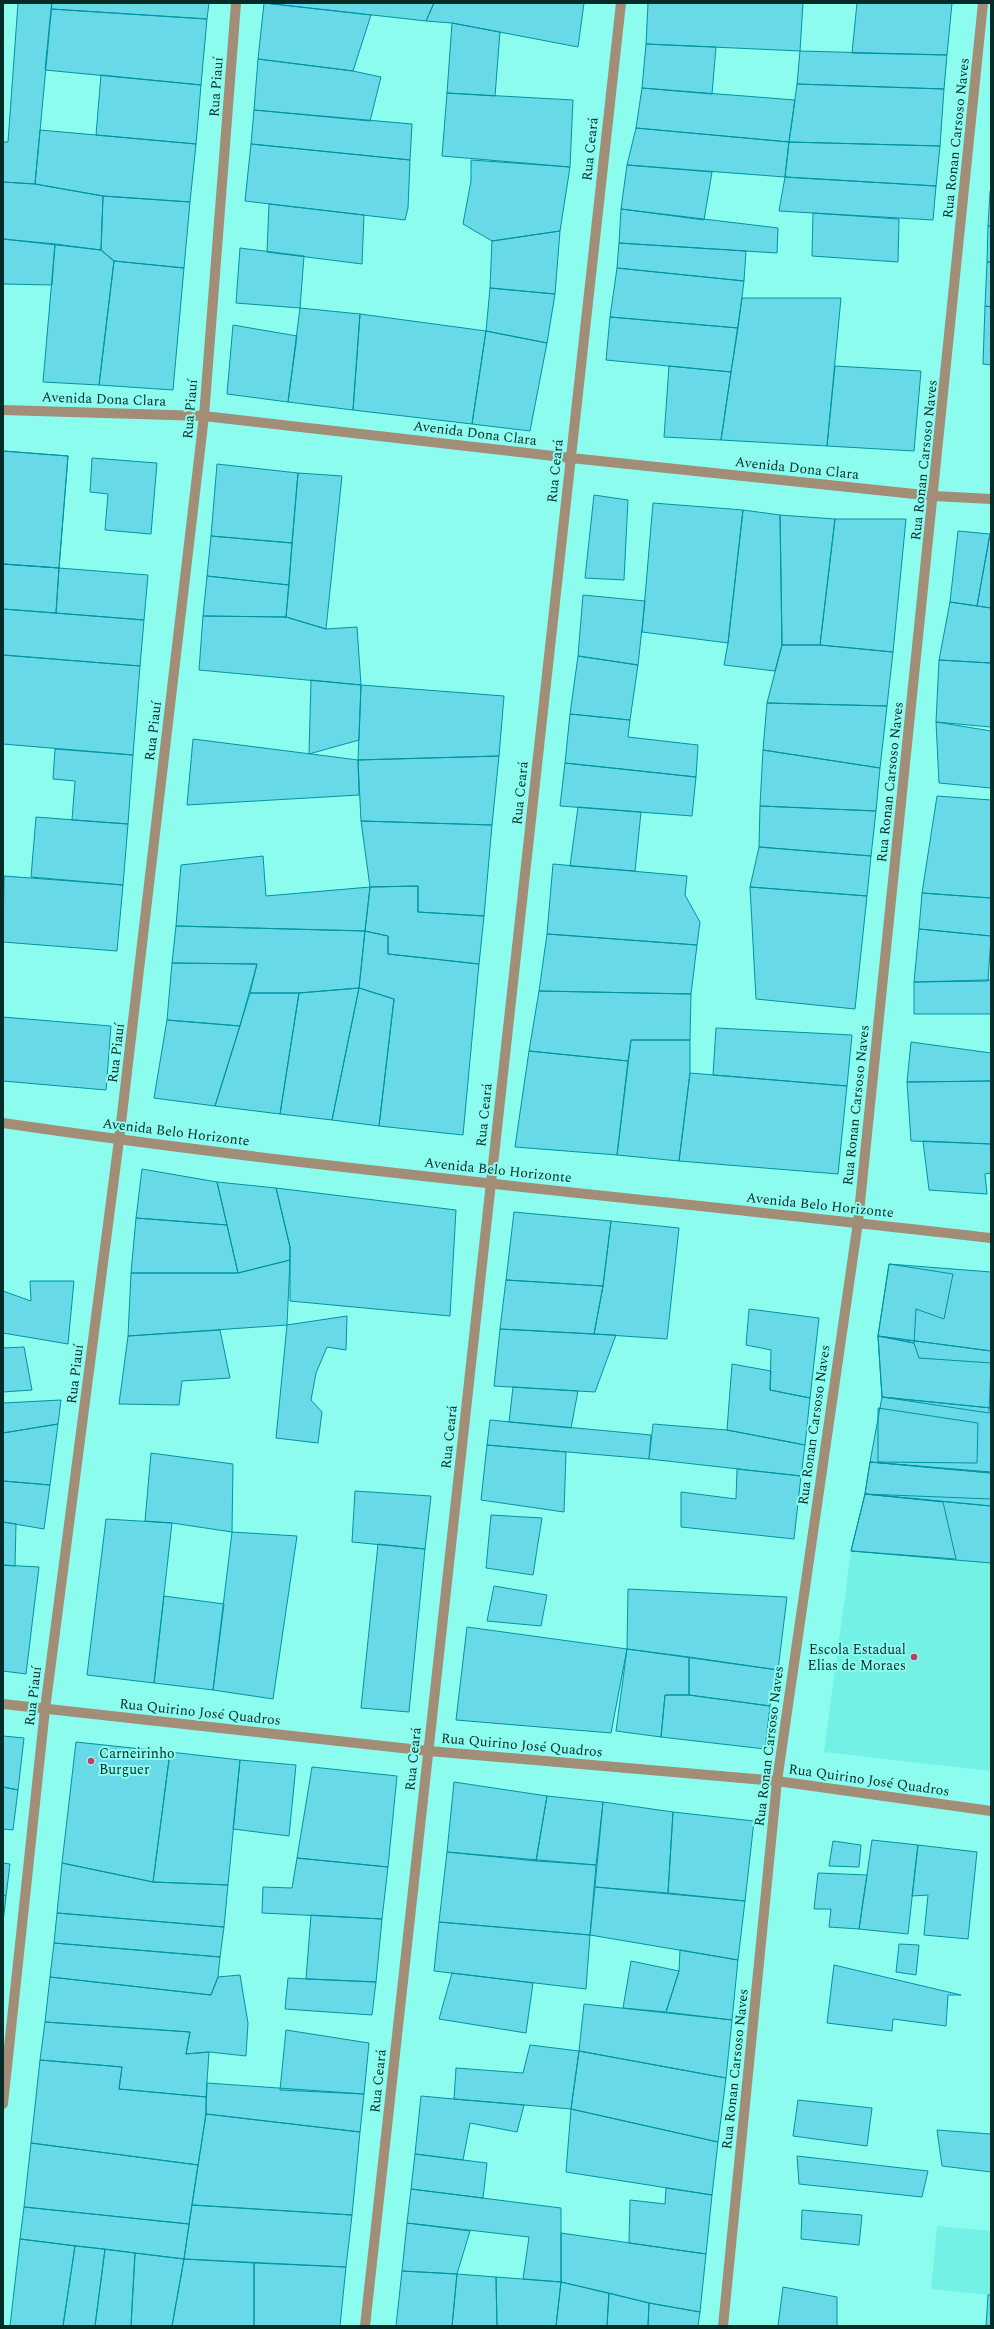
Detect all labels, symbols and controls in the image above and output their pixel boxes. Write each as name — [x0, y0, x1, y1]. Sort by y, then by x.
street label: Rua Piauí — [203, 56, 229, 118]
street label: Rua Ronan Carsoso Naves — [937, 57, 975, 219]
street label: Rua Ceará — [576, 116, 604, 182]
street label: Rua Piauí — [177, 378, 203, 440]
street label: Rua Ronan Carsoso Naves — [905, 379, 943, 541]
street label: Avenida Dona Clara — [41, 386, 167, 412]
street label: Avenida Dona Clara — [412, 415, 538, 451]
street label: Rua Ceará — [541, 438, 569, 504]
street label: Avenida Dona Clara — [734, 451, 860, 485]
street label: Rua Piauí — [139, 699, 167, 762]
street label: Rua Ronan Carsoso Naves — [871, 701, 909, 863]
street label: Rua Ceará — [506, 760, 534, 826]
street label: Rua Piauí — [102, 1021, 130, 1084]
street label: Rua Ronan Carsoso Naves — [837, 1024, 875, 1186]
street label: Rua Ceará — [470, 1082, 498, 1148]
street label: Avenida Belo Horizonte — [101, 1113, 251, 1151]
street label: Avenida Belo Horizonte — [423, 1152, 573, 1188]
street label: Avenida Belo Horizonte — [745, 1187, 895, 1223]
street label: Rua Piauí — [61, 1342, 89, 1405]
street label: Rua Ronan Carsoso Naves — [792, 1344, 836, 1506]
street label: Rua Ceará — [435, 1404, 463, 1470]
place label: Escola Estadual Elias de Moraes — [808, 1639, 906, 1676]
marker: Escola Estadual Elias de Moraes — [909, 1652, 919, 1662]
street label: Rua Piauí — [19, 1664, 47, 1727]
street label: Rua Ronan Carsoso Naves — [749, 1665, 789, 1827]
street label: Rua Quirino José Quadros — [118, 1693, 282, 1731]
street label: Rua Ceará — [399, 1726, 427, 1792]
street label: Rua Quirino José Quadros — [440, 1727, 604, 1763]
place label: Carneirinho Burguer — [99, 1743, 175, 1780]
marker: Carneirinho Burguer — [86, 1756, 96, 1766]
street label: Rua Quirino José Quadros — [787, 1758, 951, 1802]
street label: Rua Ronan Carsoso Naves — [716, 1988, 754, 2150]
street label: Rua Ceará — [364, 2048, 392, 2114]

